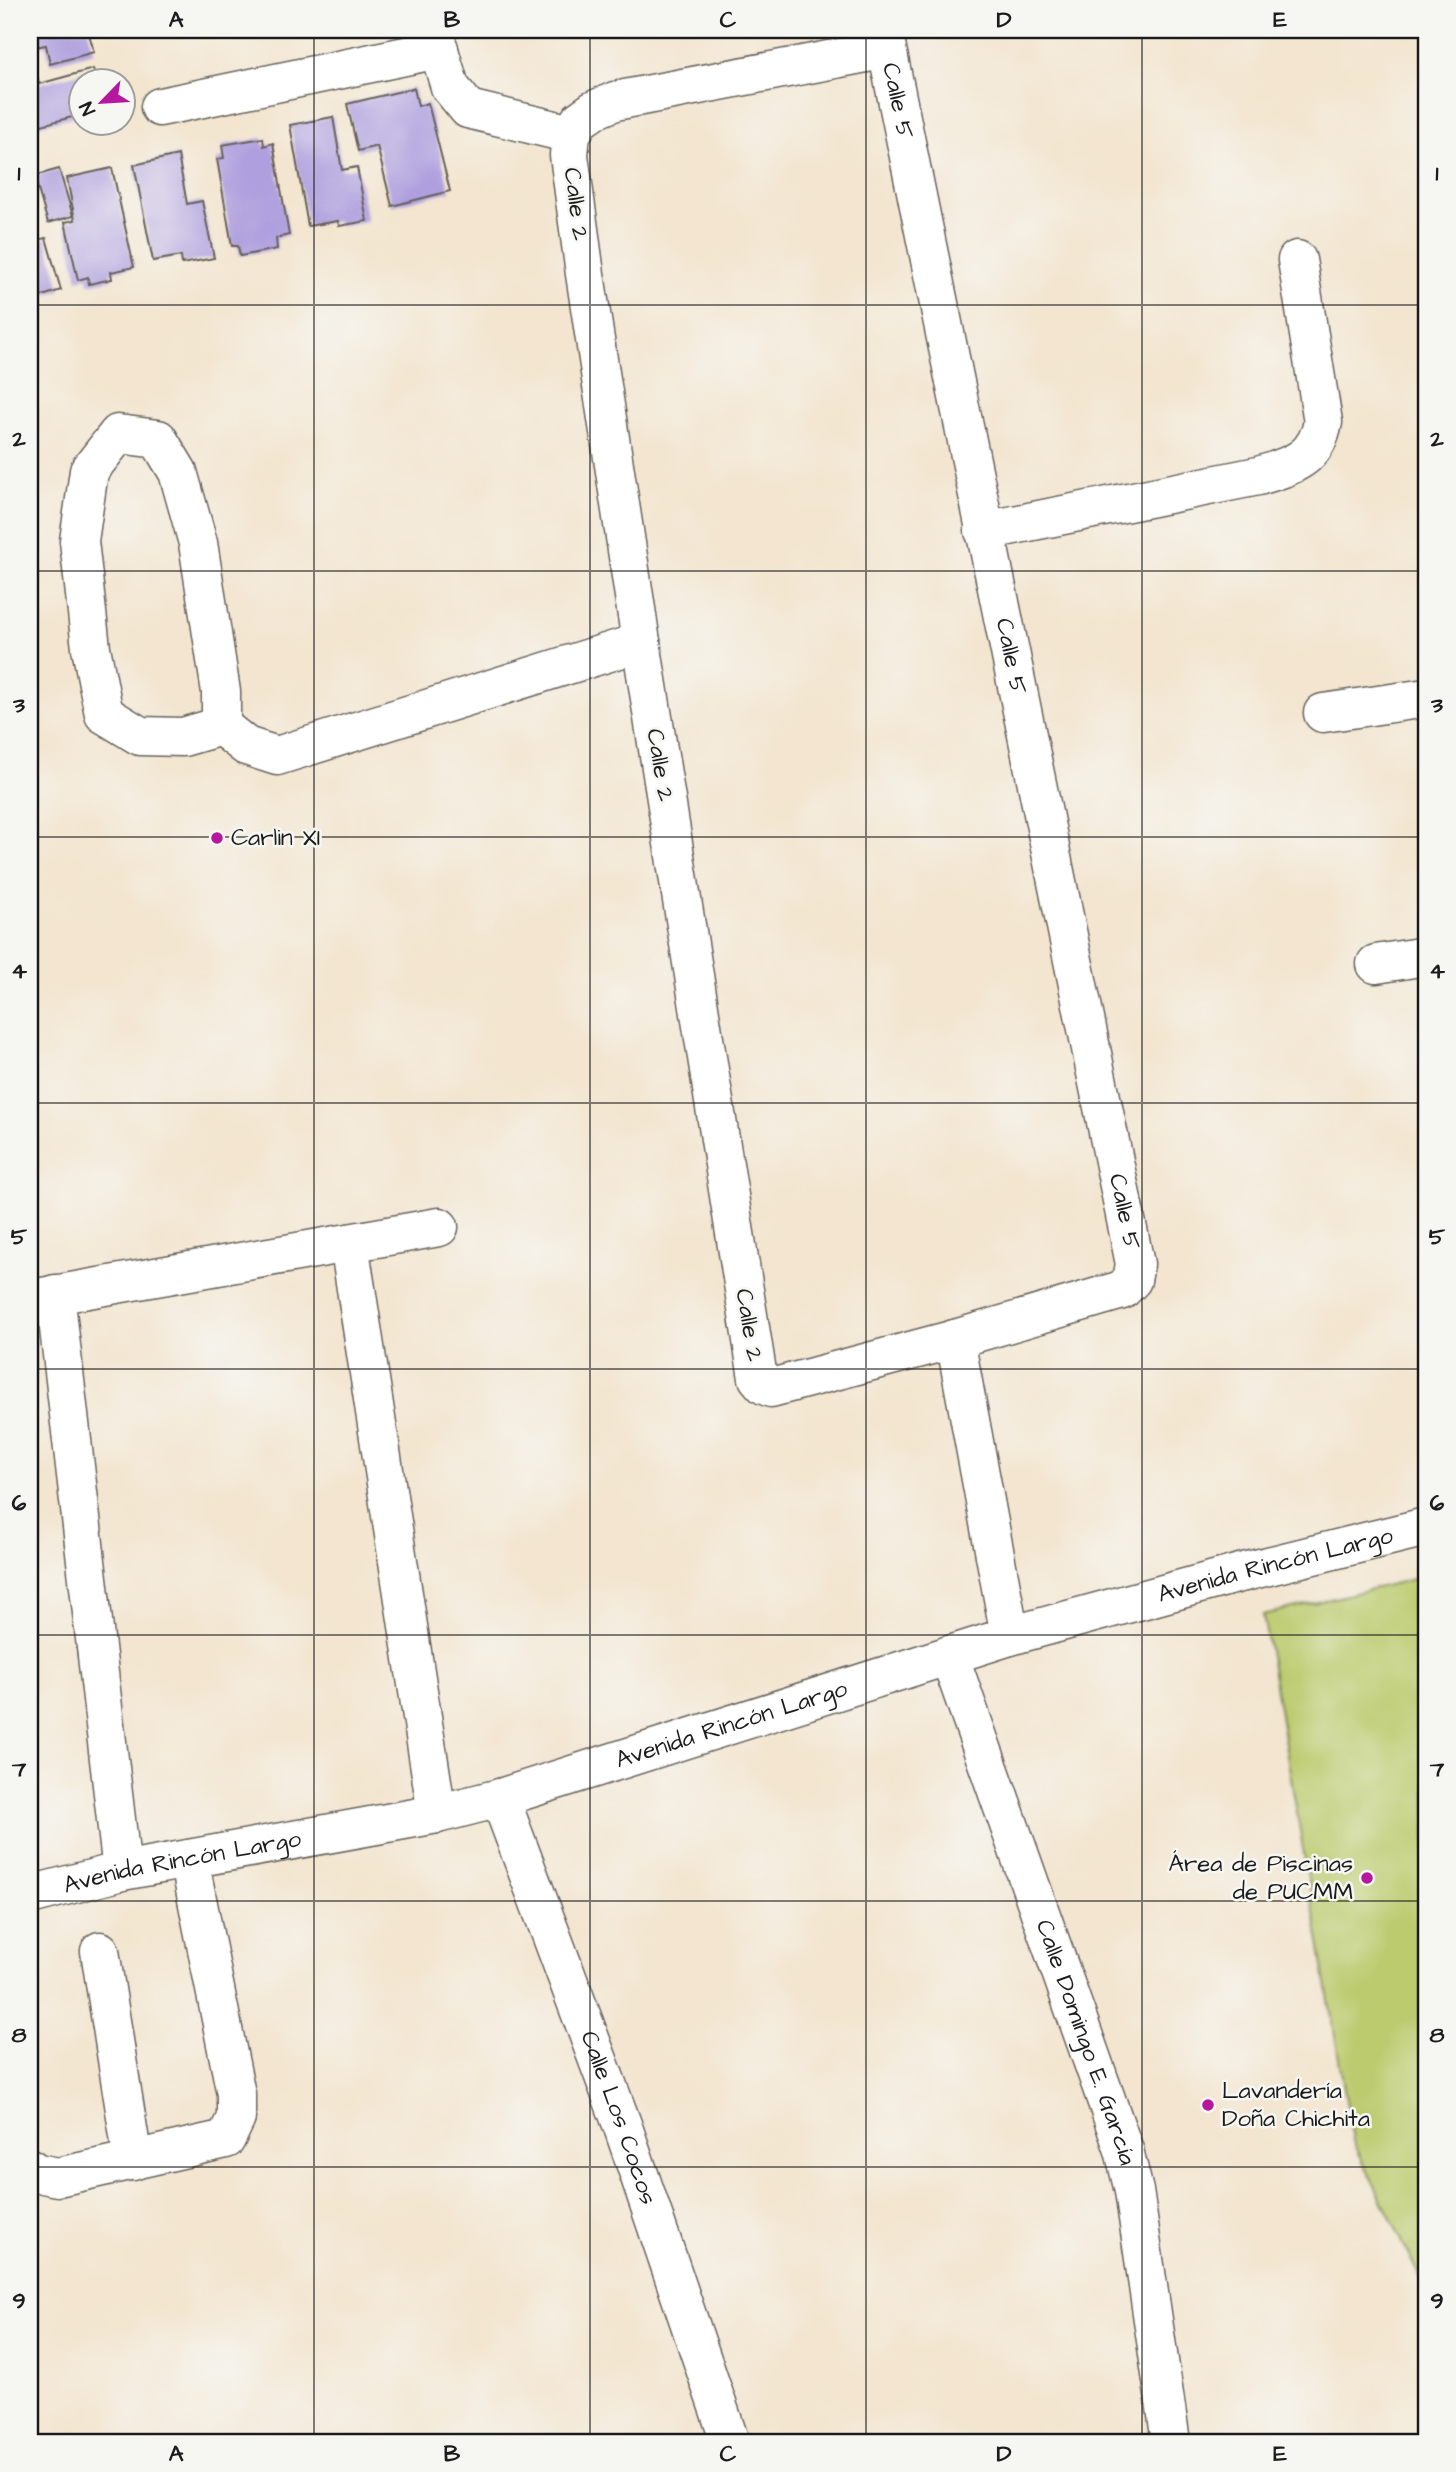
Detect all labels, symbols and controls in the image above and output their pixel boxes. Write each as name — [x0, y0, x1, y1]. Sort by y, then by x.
text: A — [169, 4, 184, 36]
text: B — [444, 4, 461, 36]
text: C — [720, 4, 737, 36]
text: D — [997, 4, 1012, 36]
text: E — [1273, 4, 1287, 36]
street label: Calle 5 — [873, 60, 922, 141]
north arrow — [66, 66, 136, 136]
text: N — [73, 97, 103, 120]
text: 1 — [18, 157, 21, 189]
text: 1 — [1436, 157, 1439, 189]
street label: Calle 2 — [555, 166, 597, 243]
text: 2 — [11, 423, 26, 455]
text: 2 — [1429, 423, 1444, 455]
street label: Calle 5 — [987, 615, 1035, 697]
text: 3 — [12, 689, 25, 721]
text: 3 — [1430, 689, 1443, 721]
street label: Calle 2 — [637, 726, 683, 804]
place label: Carlin XI — [231, 821, 320, 855]
marker: Carlin XI — [209, 830, 225, 846]
text: 4 — [11, 955, 27, 987]
text: 4 — [1429, 955, 1445, 987]
street label: Calle 5 — [1100, 1171, 1149, 1252]
text: 5 — [11, 1221, 28, 1253]
text: 5 — [1429, 1221, 1446, 1253]
street label: Calle 2 — [726, 1286, 772, 1364]
text: 6 — [12, 1487, 27, 1519]
text: 6 — [1430, 1487, 1445, 1519]
street label: Avenida Rincón Largo — [1154, 1519, 1397, 1612]
street label: Avenida Rincón Largo — [611, 1672, 852, 1777]
text: 7 — [11, 1753, 27, 1785]
text: 7 — [1429, 1753, 1445, 1785]
street label: Avenida Rincón Largo — [60, 1822, 304, 1903]
place label: Área de Piscinas de PUCMM — [1169, 1847, 1353, 1909]
marker: Área de Piscinas de PUCMM — [1359, 1870, 1375, 1886]
street label: Calle Domingo E. García — [1027, 1915, 1144, 2169]
text: 8 — [12, 2019, 27, 2051]
text: 8 — [1430, 2019, 1445, 2051]
street label: Calle Los Cocos — [572, 2026, 665, 2209]
place label: Lavandería Doña Chichita — [1222, 2074, 1370, 2136]
marker: Lavandería Doña Chichita — [1200, 2097, 1216, 2113]
text: 9 — [12, 2285, 26, 2317]
text: 9 — [1430, 2285, 1444, 2317]
text: A — [169, 2438, 184, 2470]
text: B — [444, 2438, 461, 2470]
text: C — [720, 2438, 737, 2470]
text: D — [997, 2438, 1012, 2470]
text: E — [1273, 2438, 1287, 2470]

